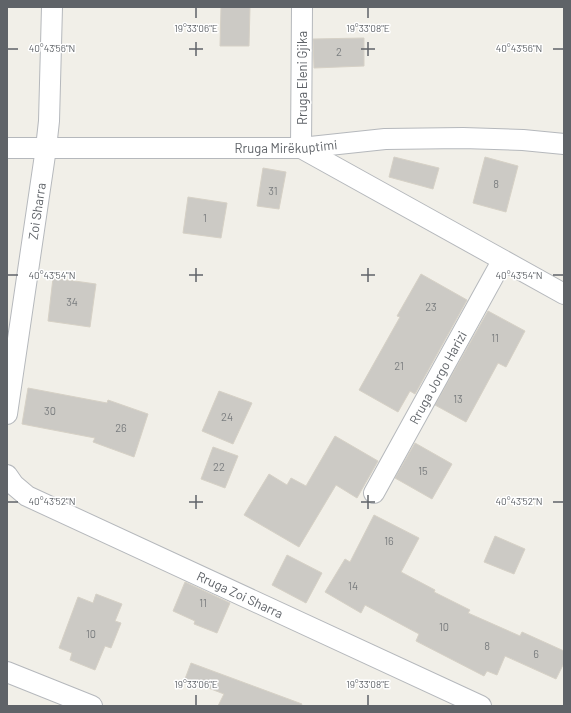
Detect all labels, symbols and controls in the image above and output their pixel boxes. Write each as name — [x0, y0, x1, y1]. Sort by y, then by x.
text: 19°33'06"E — [174, 22, 218, 34]
text: 19°33'08"E — [346, 22, 390, 34]
street label: Rruga Eleni Gjika — [294, 31, 310, 125]
text: 40°43'56"N — [29, 42, 75, 54]
text: 40°43'56"N — [496, 42, 542, 54]
house number: 2 — [336, 45, 342, 58]
street label: Rruga Mirëkuptimi — [235, 136, 338, 156]
house number: 8 — [493, 177, 499, 190]
street label: Zoi Sharra — [25, 182, 49, 241]
house number: 31 — [268, 184, 278, 197]
house number: 1 — [203, 211, 207, 224]
text: 40°43'54"N — [29, 269, 75, 281]
text: 40°43'54"N — [496, 269, 542, 281]
house number: 34 — [66, 295, 78, 308]
house number: 23 — [425, 300, 437, 313]
street label: Rruga Jorgo Harizi — [406, 328, 470, 427]
house number: 11 — [491, 331, 499, 344]
house number: 21 — [394, 359, 404, 372]
house number: 13 — [453, 392, 463, 405]
house number: 30 — [44, 404, 56, 417]
house number: 24 — [221, 410, 233, 423]
house number: 26 — [115, 421, 127, 434]
house number: 22 — [213, 460, 225, 473]
house number: 15 — [418, 464, 428, 477]
text: 40°43'52"N — [29, 495, 75, 507]
text: 40°43'52"N — [496, 495, 542, 507]
house number: 16 — [384, 534, 394, 547]
street label: Rruga Zoi Sharra — [194, 568, 286, 621]
house number: 14 — [348, 579, 358, 592]
house number: 11 — [199, 596, 207, 609]
house number: 10 — [439, 620, 449, 633]
house number: 10 — [86, 627, 96, 640]
house number: 8 — [484, 639, 490, 652]
house number: 6 — [533, 647, 539, 660]
text: 19°33'06"E — [174, 678, 218, 690]
text: 19°33'08"E — [346, 678, 390, 690]

